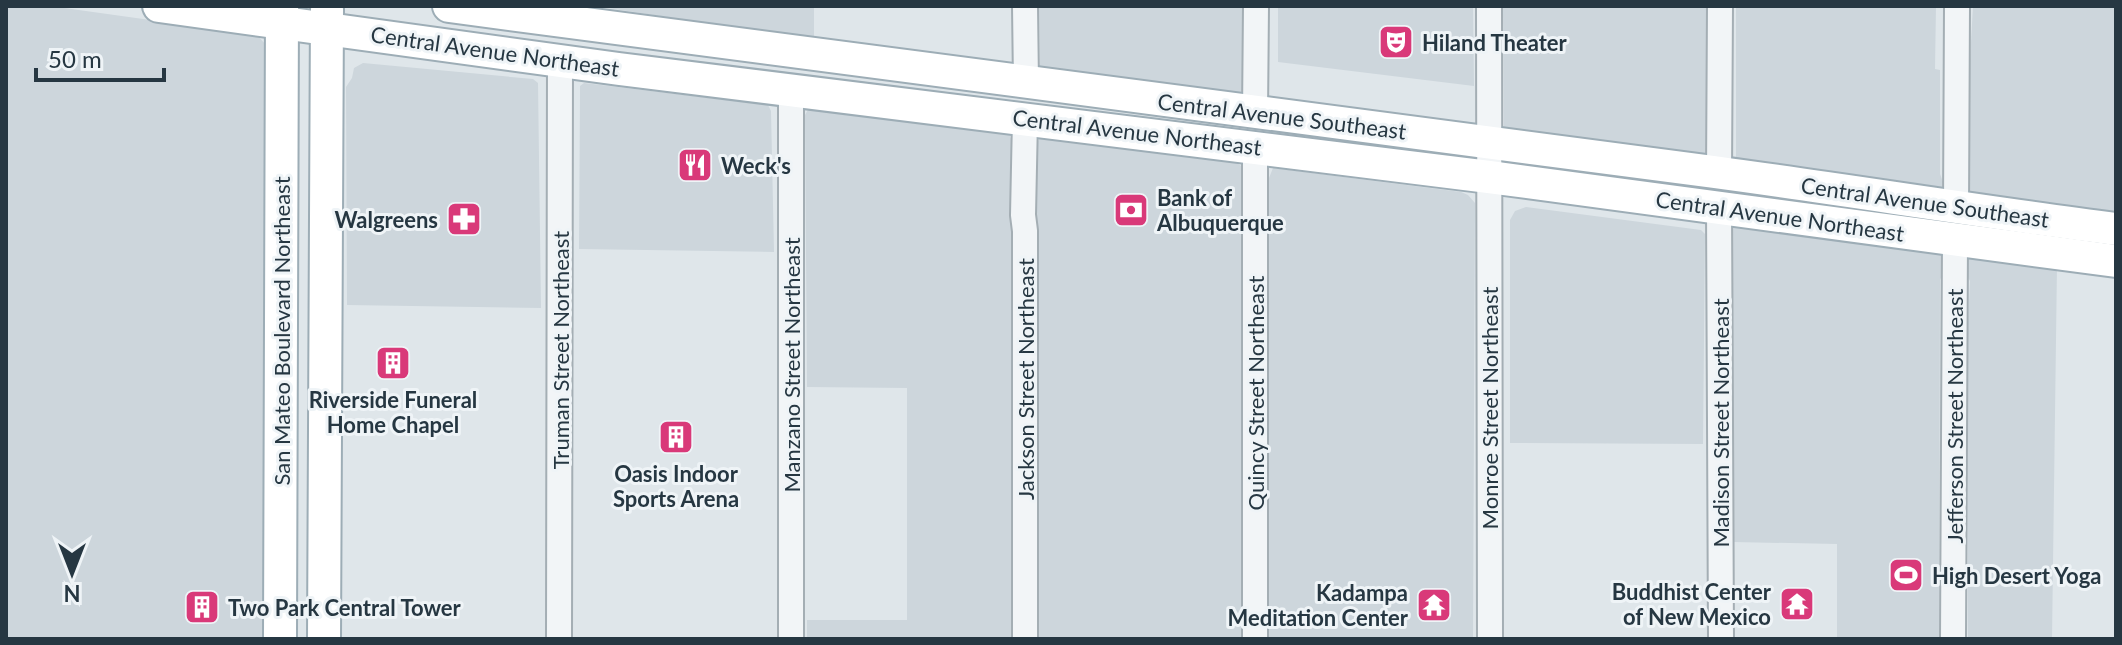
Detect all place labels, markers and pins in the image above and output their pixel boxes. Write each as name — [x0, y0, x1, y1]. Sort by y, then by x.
theatre icon: Hiland Theater — [1377, 23, 1415, 61]
place label: Hiland Theater — [1422, 29, 1568, 56]
restaurant icon: Weck's — [676, 146, 714, 184]
place label: Weck's — [721, 152, 791, 179]
place label: Bank of Albuquerque — [1156, 184, 1284, 236]
bank icon: Bank of Albuquerque — [1112, 191, 1150, 229]
pharmacy icon: Walgreens — [445, 200, 483, 238]
place label: Walgreens — [335, 206, 438, 233]
building icon: Riverside Funeral Home Chapel — [374, 344, 412, 382]
place label: Riverside Funeral Home Chapel — [309, 386, 477, 438]
building icon: Oasis Indoor Sports Arena — [657, 418, 695, 456]
place label: Oasis Indoor Sports Arena — [613, 460, 739, 512]
sports icon: High Desert Yoga — [1887, 556, 1925, 594]
place label: High Desert Yoga — [1932, 562, 2101, 589]
place label: Buddhist Center of New Mexico — [1612, 578, 1772, 630]
place label: Kadampa Meditation Center — [1228, 579, 1409, 631]
temple icon: Buddhist Center of New Mexico — [1778, 585, 1816, 623]
temple icon: Kadampa Meditation Center — [1415, 586, 1453, 624]
building icon: Two Park Central Tower — [183, 588, 221, 626]
place label: Two Park Central Tower — [228, 594, 462, 621]

